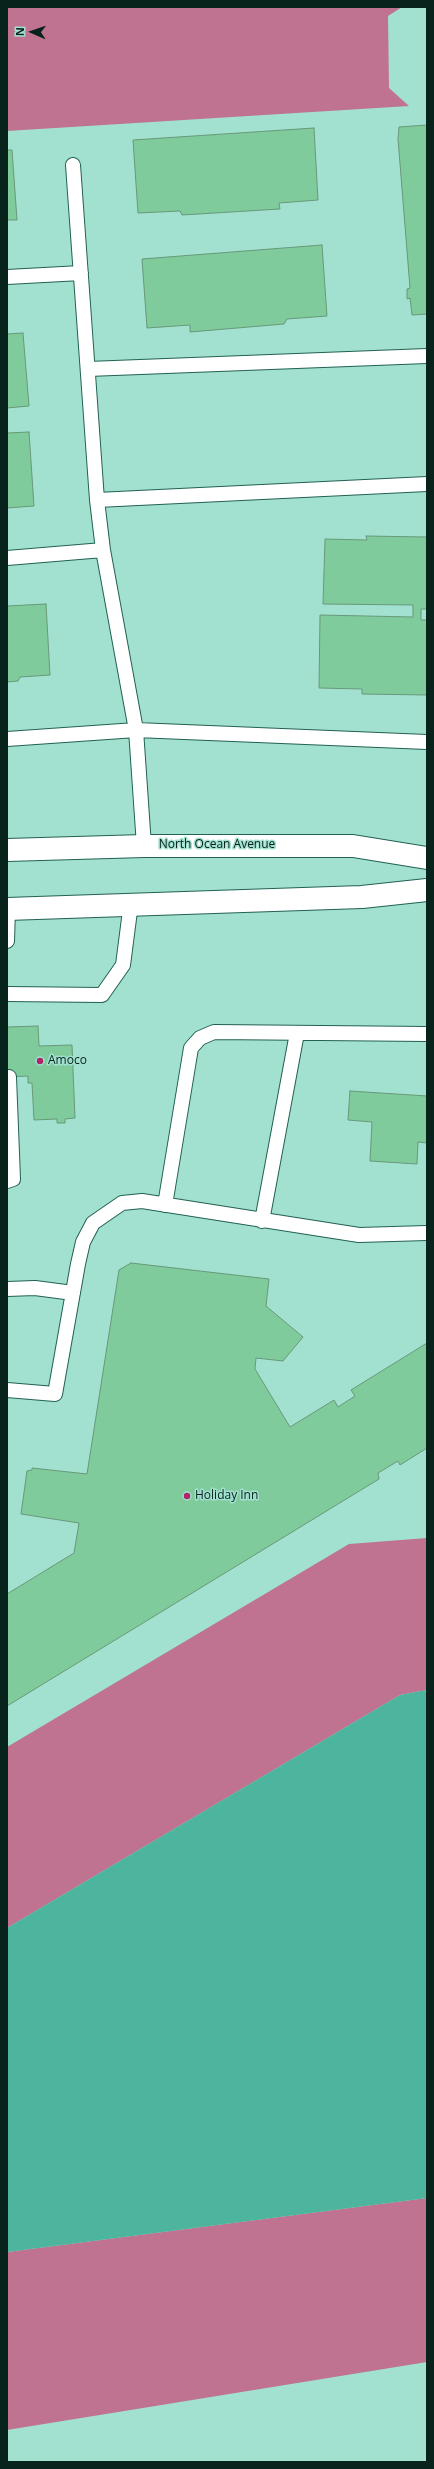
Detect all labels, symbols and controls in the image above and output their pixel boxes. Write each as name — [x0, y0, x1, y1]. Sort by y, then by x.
north arrow — [12, 12, 52, 52]
text: N — [12, 27, 27, 36]
street label: North Ocean Avenue — [159, 838, 275, 852]
place label: Amoco — [48, 1054, 87, 1068]
marker: Amoco — [35, 1056, 45, 1066]
place label: Holiday Inn — [195, 1489, 258, 1503]
marker: Holiday Inn — [182, 1491, 192, 1501]

